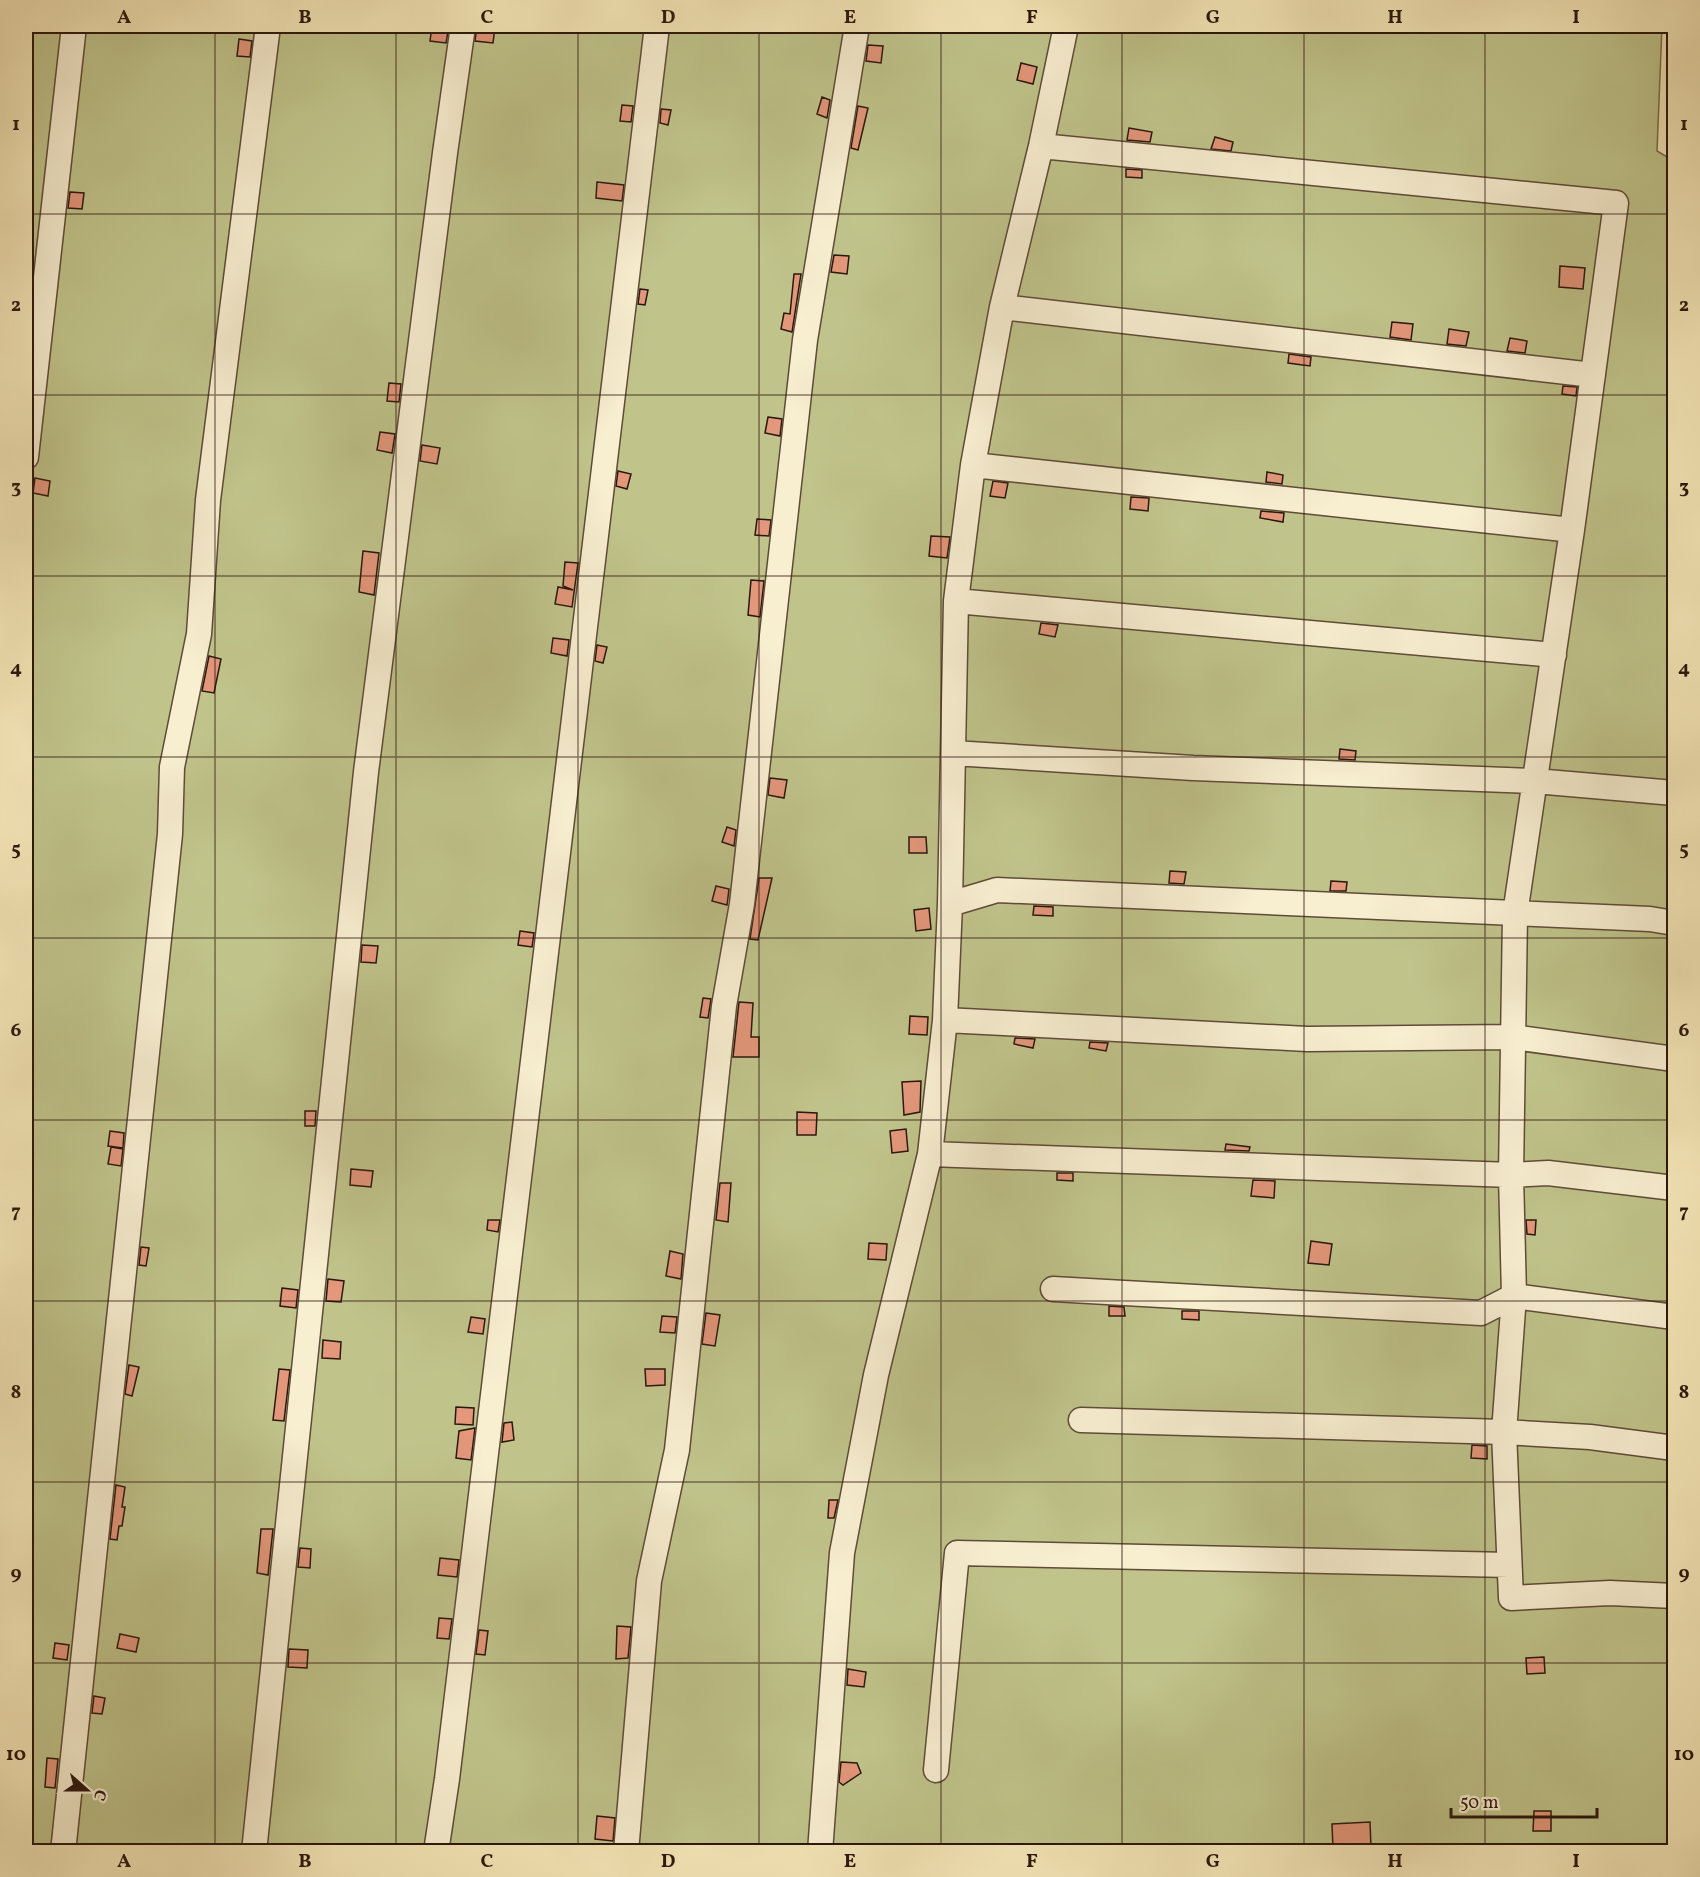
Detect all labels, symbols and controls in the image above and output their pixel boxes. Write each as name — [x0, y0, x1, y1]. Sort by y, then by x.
text: A — [117, 4, 131, 32]
text: B — [298, 4, 312, 32]
text: C — [481, 4, 494, 32]
text: D — [661, 4, 675, 32]
text: E — [844, 4, 856, 32]
text: F — [1026, 4, 1038, 32]
text: G — [1206, 4, 1220, 32]
text: H — [1387, 4, 1403, 32]
text: I — [1572, 4, 1580, 32]
text: 1 — [12, 111, 20, 139]
text: 1 — [1680, 111, 1688, 139]
text: 2 — [11, 292, 21, 320]
text: 2 — [1679, 292, 1689, 320]
text: 3 — [11, 474, 21, 502]
text: 3 — [1679, 474, 1689, 502]
text: 4 — [10, 655, 22, 683]
text: 4 — [1678, 655, 1690, 683]
text: 5 — [11, 836, 21, 864]
text: 5 — [1679, 836, 1689, 864]
text: 6 — [11, 1017, 22, 1045]
text: 6 — [1679, 1017, 1690, 1045]
text: 7 — [11, 1198, 21, 1226]
text: 7 — [1679, 1198, 1689, 1226]
text: 8 — [11, 1379, 21, 1407]
text: 8 — [1679, 1379, 1689, 1407]
text: 9 — [10, 1560, 22, 1588]
text: 9 — [1678, 1560, 1690, 1588]
text: 10 — [6, 1741, 26, 1769]
text: 10 — [1674, 1741, 1694, 1769]
north arrow — [57, 1760, 117, 1820]
scale bar — [1451, 1781, 1596, 1819]
text: С — [87, 1786, 111, 1803]
text: 50 m — [1460, 1791, 1499, 1816]
text: A — [117, 1848, 131, 1876]
text: B — [298, 1848, 312, 1876]
text: C — [481, 1848, 494, 1876]
text: D — [661, 1848, 675, 1876]
text: E — [844, 1848, 856, 1876]
text: F — [1026, 1848, 1038, 1876]
text: G — [1206, 1848, 1220, 1876]
text: H — [1387, 1848, 1403, 1876]
text: I — [1572, 1848, 1580, 1876]

